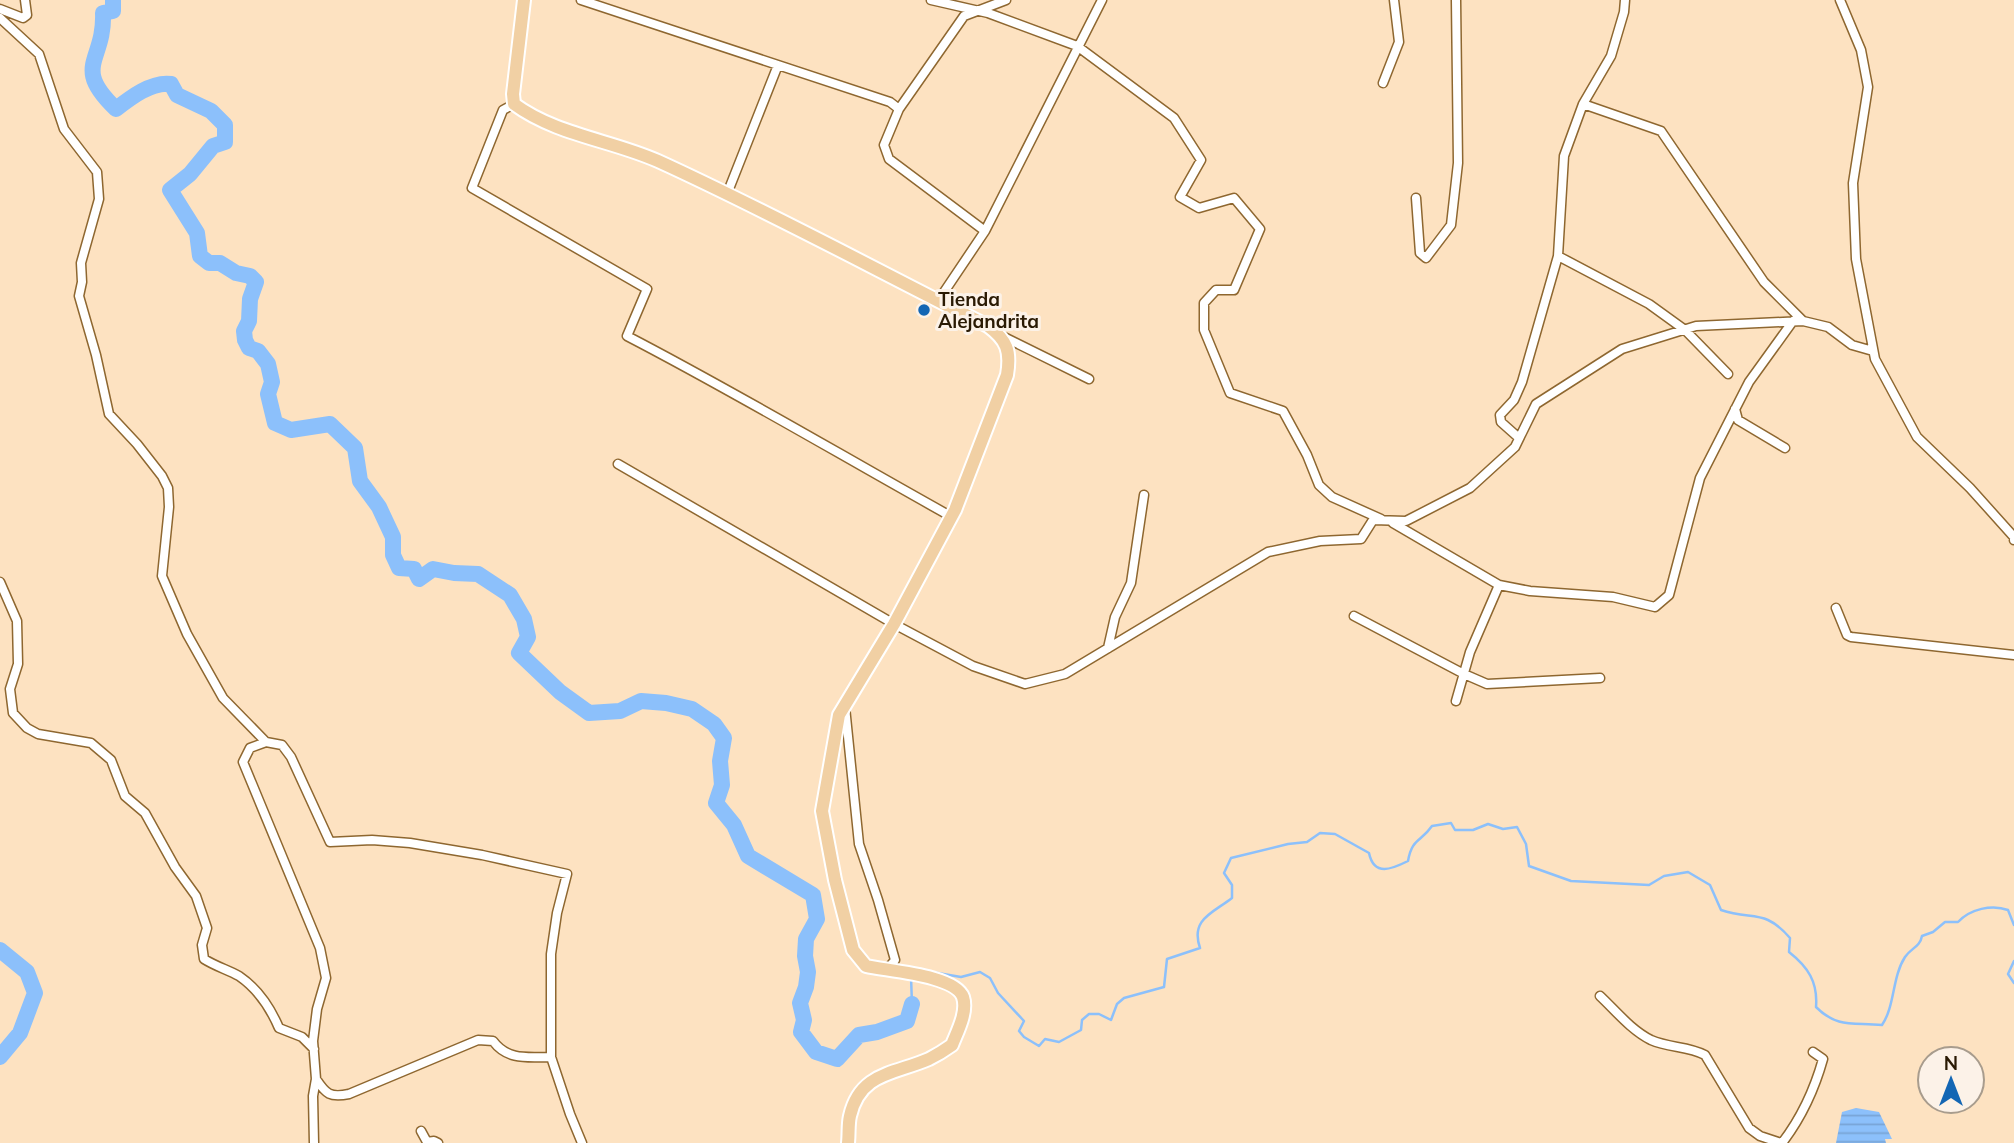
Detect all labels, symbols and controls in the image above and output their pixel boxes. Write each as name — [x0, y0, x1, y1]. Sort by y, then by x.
place label: Tienda Alejandrita — [938, 287, 1039, 333]
marker: Tienda Alejandrita — [916, 302, 932, 318]
north arrow — [1916, 1045, 1986, 1115]
text: N — [1944, 1051, 1958, 1075]

